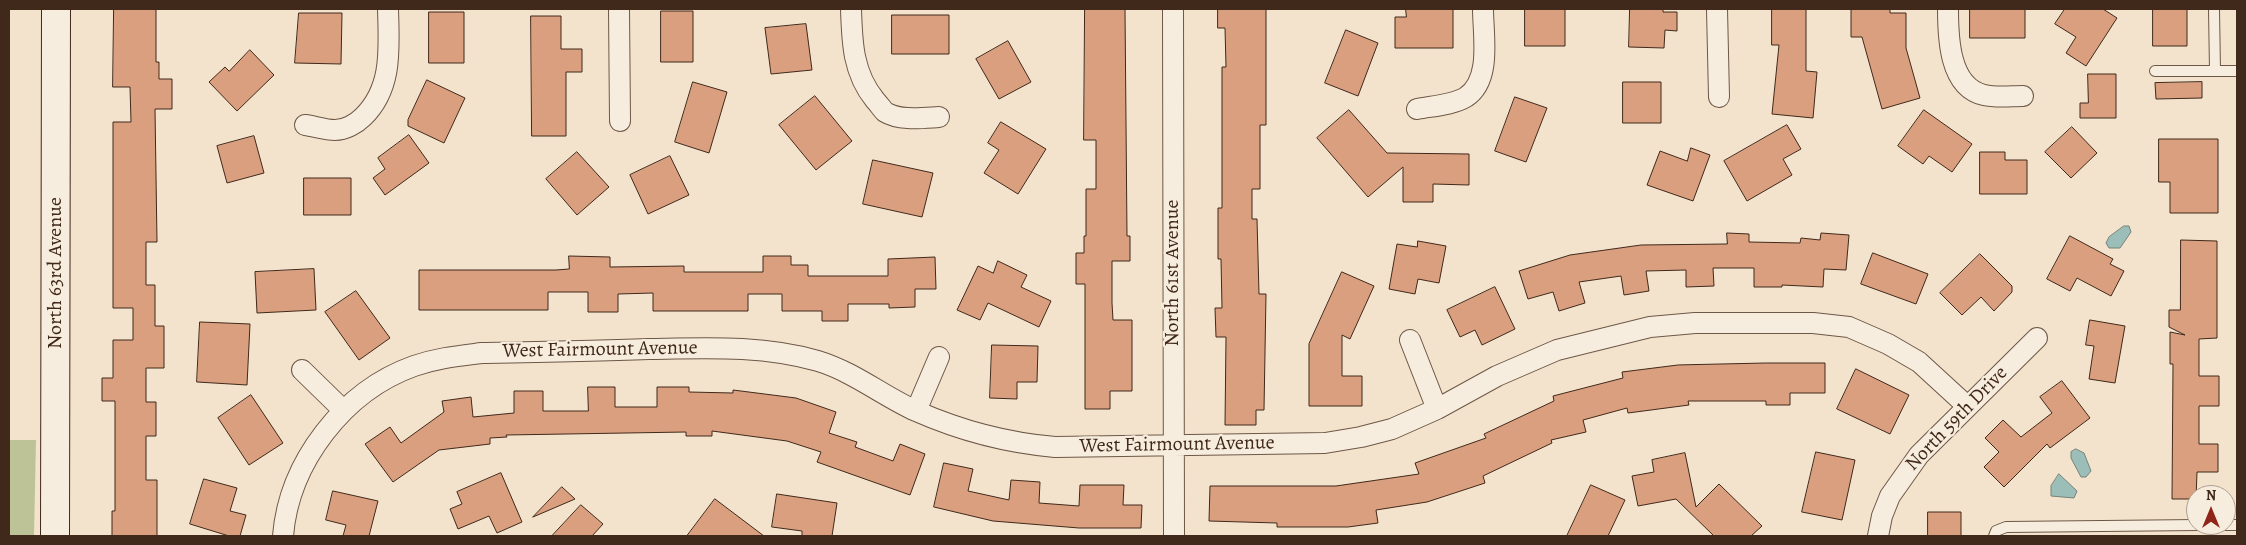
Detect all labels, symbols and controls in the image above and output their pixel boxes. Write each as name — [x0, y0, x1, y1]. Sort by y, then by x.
street label: North 63rd Avenue — [44, 197, 68, 349]
street label: North 61st Avenue — [1161, 199, 1185, 347]
street label: West Fairmount Avenue — [502, 336, 698, 364]
street label: North 59th Drive — [1901, 362, 2013, 476]
street label: West Fairmount Avenue — [1079, 431, 1275, 459]
north arrow — [2186, 485, 2236, 535]
text: N — [2206, 486, 2216, 505]

